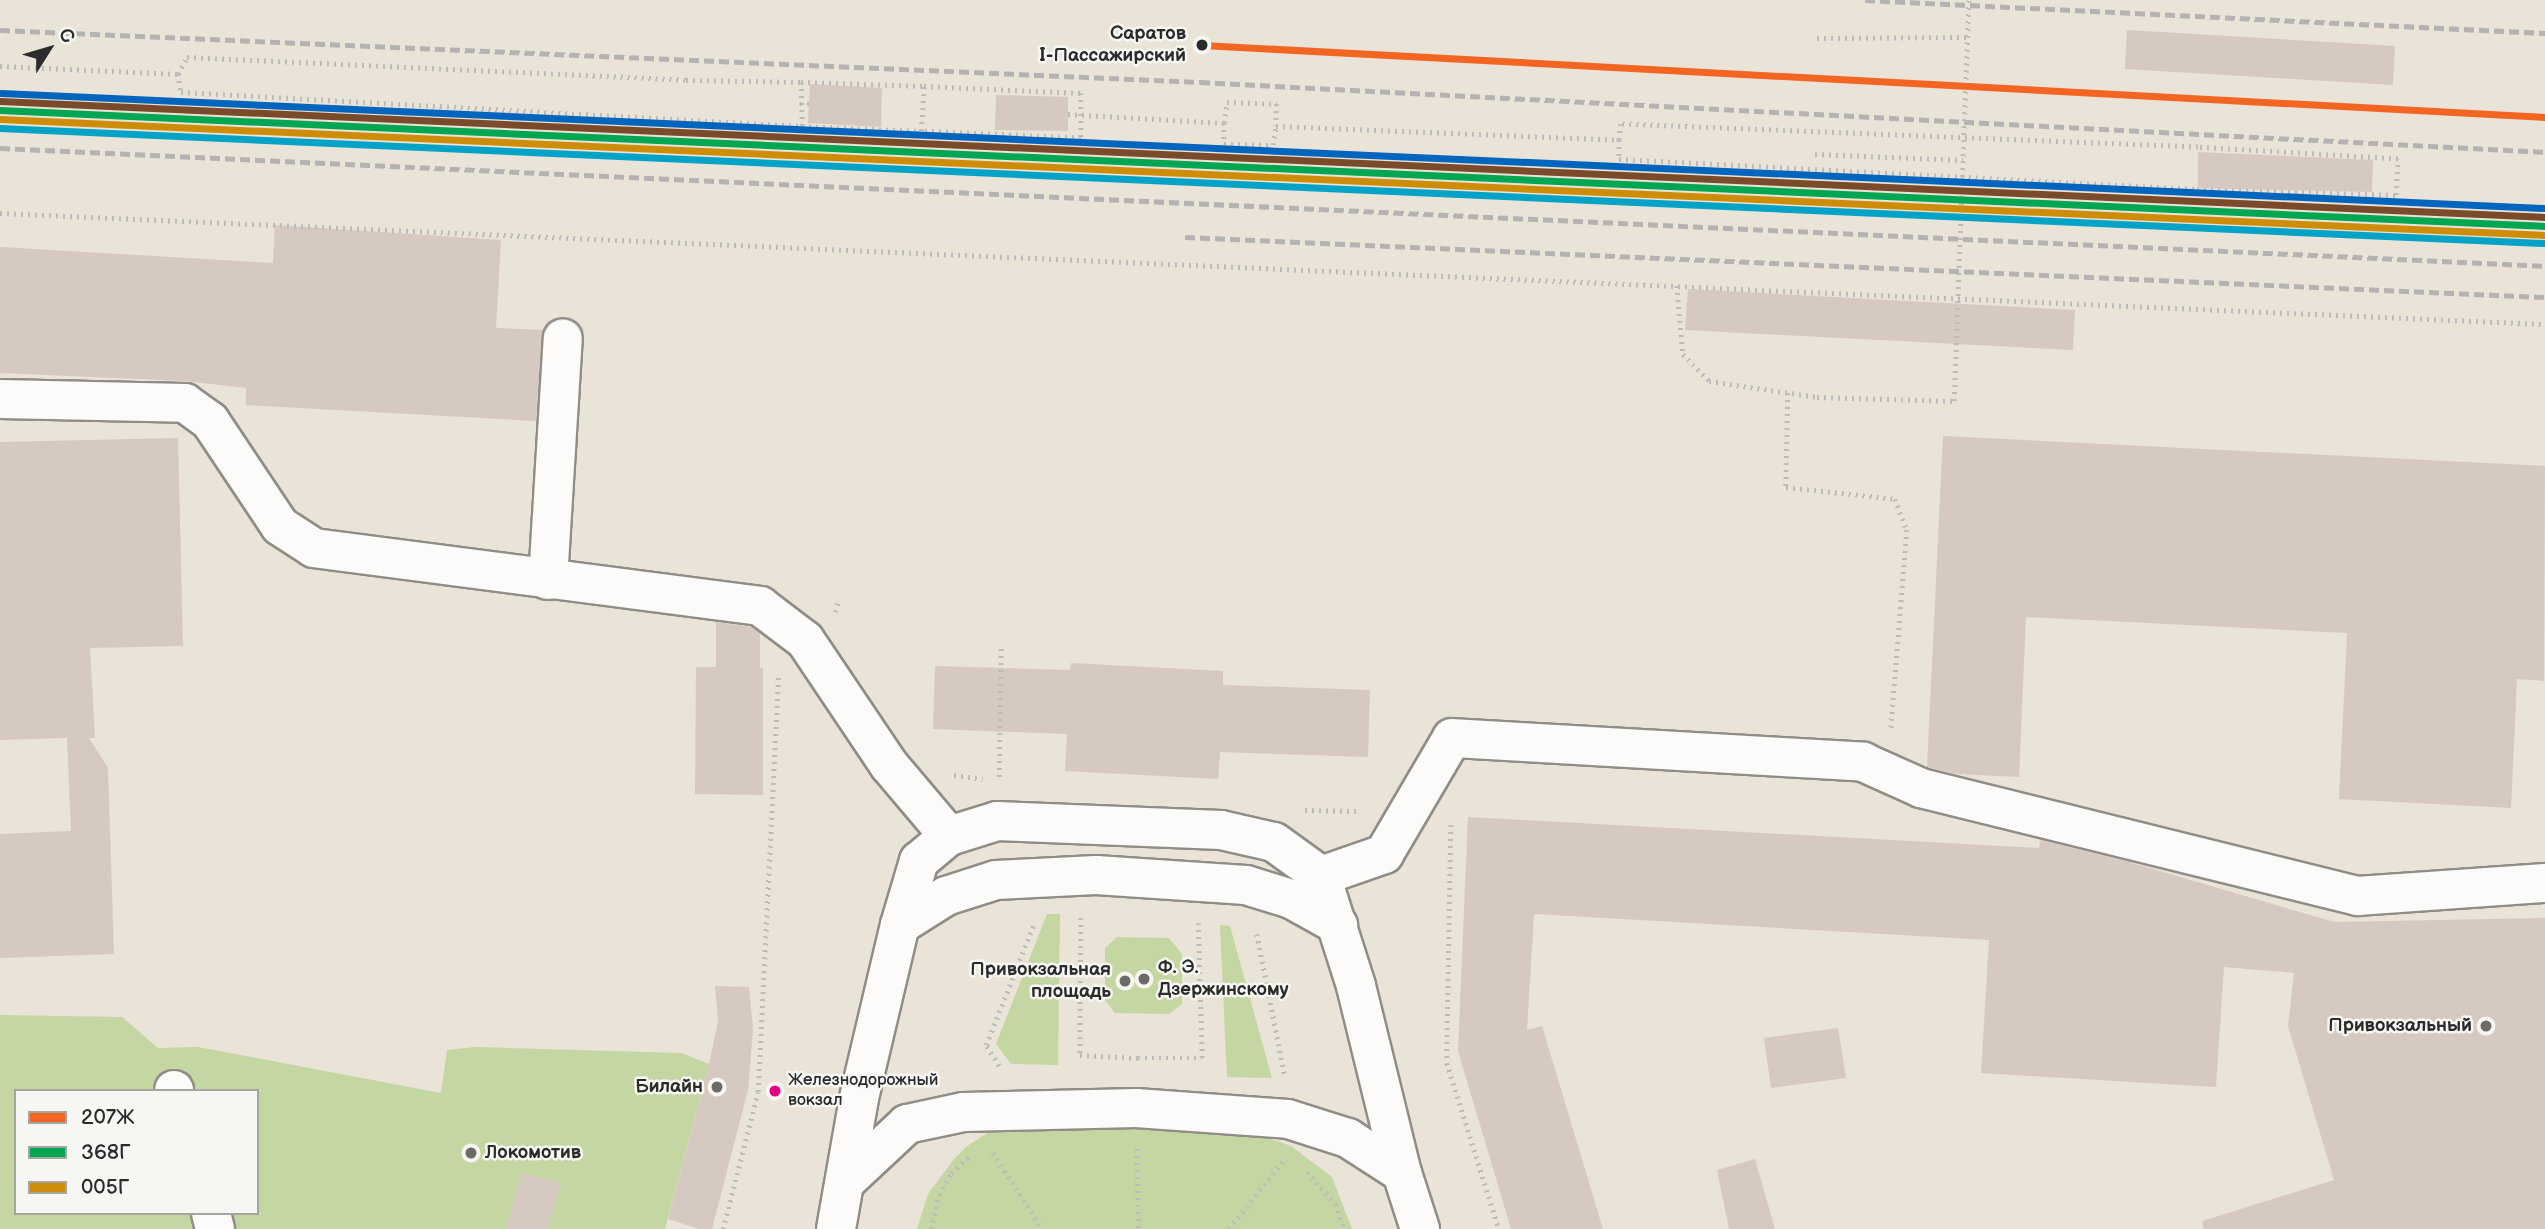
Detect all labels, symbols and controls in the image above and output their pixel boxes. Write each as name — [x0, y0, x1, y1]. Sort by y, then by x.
north arrow — [14, 14, 84, 84]
place label: Саратов I-Пассажирский — [1039, 23, 1186, 67]
text: С — [53, 24, 79, 48]
marker: Саратов I-Пассажирский — [1192, 35, 1212, 55]
place label: Ф. Э. Дзержинскому — [1158, 957, 1289, 1001]
place label: Привокзальная площадь — [970, 959, 1111, 1003]
marker: Ф. Э. Дзержинскому — [1136, 971, 1152, 987]
marker: Привокзальная площадь — [1117, 973, 1133, 989]
place label: Привокзальный — [2328, 1015, 2472, 1037]
marker: Привокзальный — [2478, 1018, 2494, 1034]
place label: Железнодорожный вокзал — [788, 1071, 938, 1111]
place label: Билайн — [635, 1076, 703, 1098]
marker: Билайн — [709, 1079, 725, 1095]
marker: Железнодорожный вокзал — [768, 1084, 782, 1098]
legend — [14, 1089, 259, 1215]
text: 207Ж — [81, 1105, 134, 1130]
text: 368Г — [81, 1140, 131, 1165]
place label: Локомотив — [485, 1142, 581, 1164]
marker: Локомотив — [463, 1145, 479, 1161]
text: 005Г — [81, 1175, 129, 1200]

